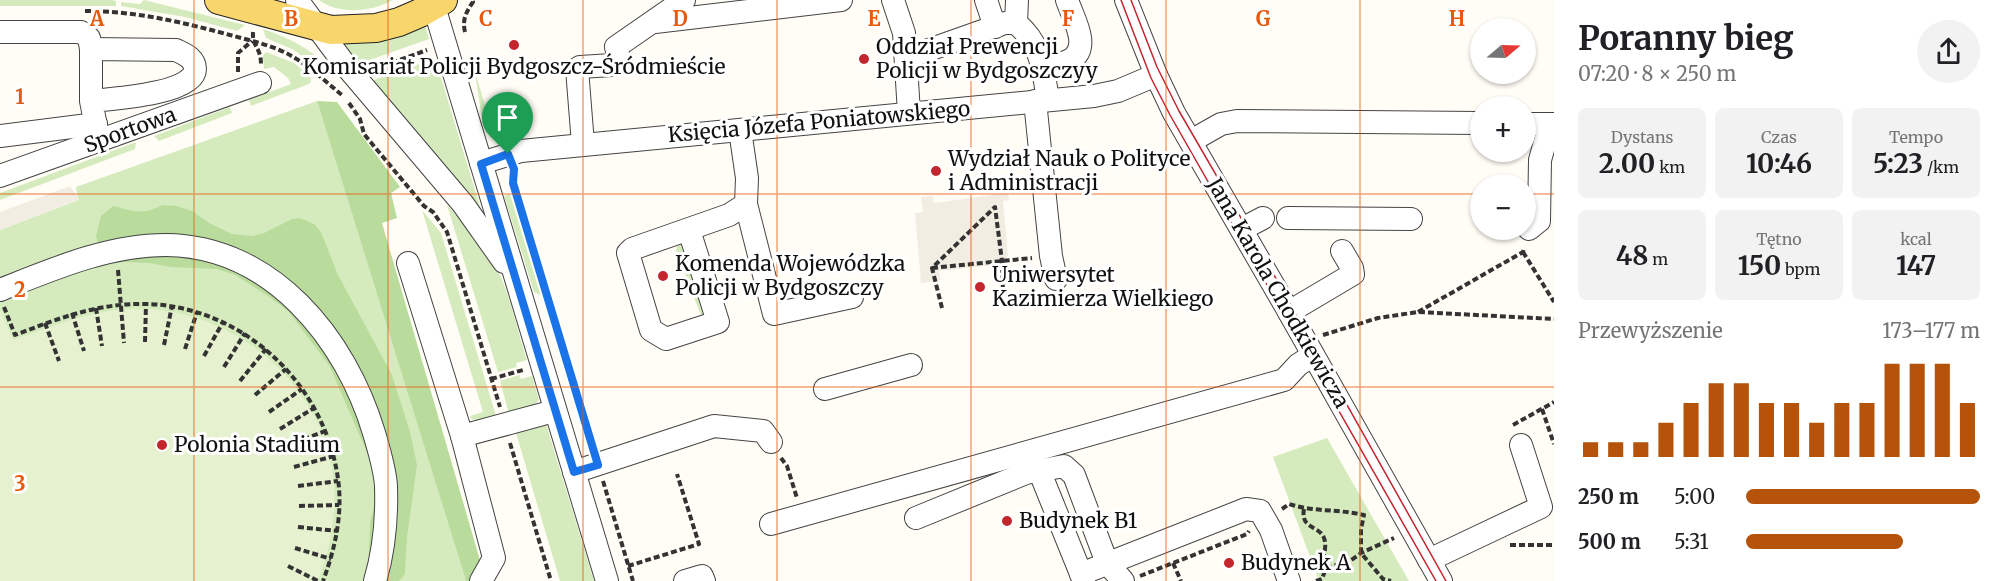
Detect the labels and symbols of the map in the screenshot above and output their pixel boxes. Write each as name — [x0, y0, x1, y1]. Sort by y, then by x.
text: A — [89, 6, 105, 31]
text: B — [284, 6, 298, 31]
text: C — [479, 6, 493, 31]
text: D — [672, 6, 688, 31]
text: E — [867, 6, 881, 31]
text: F — [1062, 6, 1075, 31]
text: G — [1256, 6, 1271, 31]
text: H — [1449, 6, 1465, 31]
north arrow — [1470, 18, 1536, 84]
place label: Oddział Prewencji Policji w Bydgoszczyy — [876, 33, 1098, 84]
marker: Komisariat Policji Bydgoszcz-Śródmieście — [507, 38, 521, 52]
marker: Oddział Prewencji Policji w Bydgoszczyy — [857, 52, 871, 66]
place label: Komisariat Policji Bydgoszcz-Śródmieście — [303, 53, 725, 80]
text: 1 — [15, 84, 25, 109]
pin — [482, 92, 533, 154]
street label: Księcia Józefa Poniatowskiego — [667, 95, 971, 148]
street label: Sportowa — [80, 100, 180, 159]
place label: Wydział Nauk o Polityce i Administracji — [947, 145, 1190, 196]
marker: Wydział Nauk o Polityce i Administracji — [929, 164, 943, 178]
street label: Jana Karola Chodkiewicza — [1201, 172, 1355, 413]
place label: Komenda Wojewódzka Policji w Bydgoszczy — [675, 250, 905, 301]
place label: Uniwersytet Kazimierza Wielkiego — [992, 261, 1214, 312]
marker: Komenda Wojewódzka Policji w Bydgoszczy — [656, 269, 670, 283]
text: 2 — [14, 277, 26, 302]
marker: Uniwersytet Kazimierza Wielkiego — [973, 280, 987, 294]
place label: Polonia Stadium — [174, 431, 340, 458]
marker: Polonia Stadium — [155, 438, 169, 452]
text: 3 — [14, 471, 26, 496]
place label: Budynek B1 — [1019, 507, 1137, 534]
marker: Budynek B1 — [1000, 514, 1014, 528]
place label: Budynek A — [1241, 549, 1351, 576]
marker: Budynek A — [1222, 556, 1236, 570]

